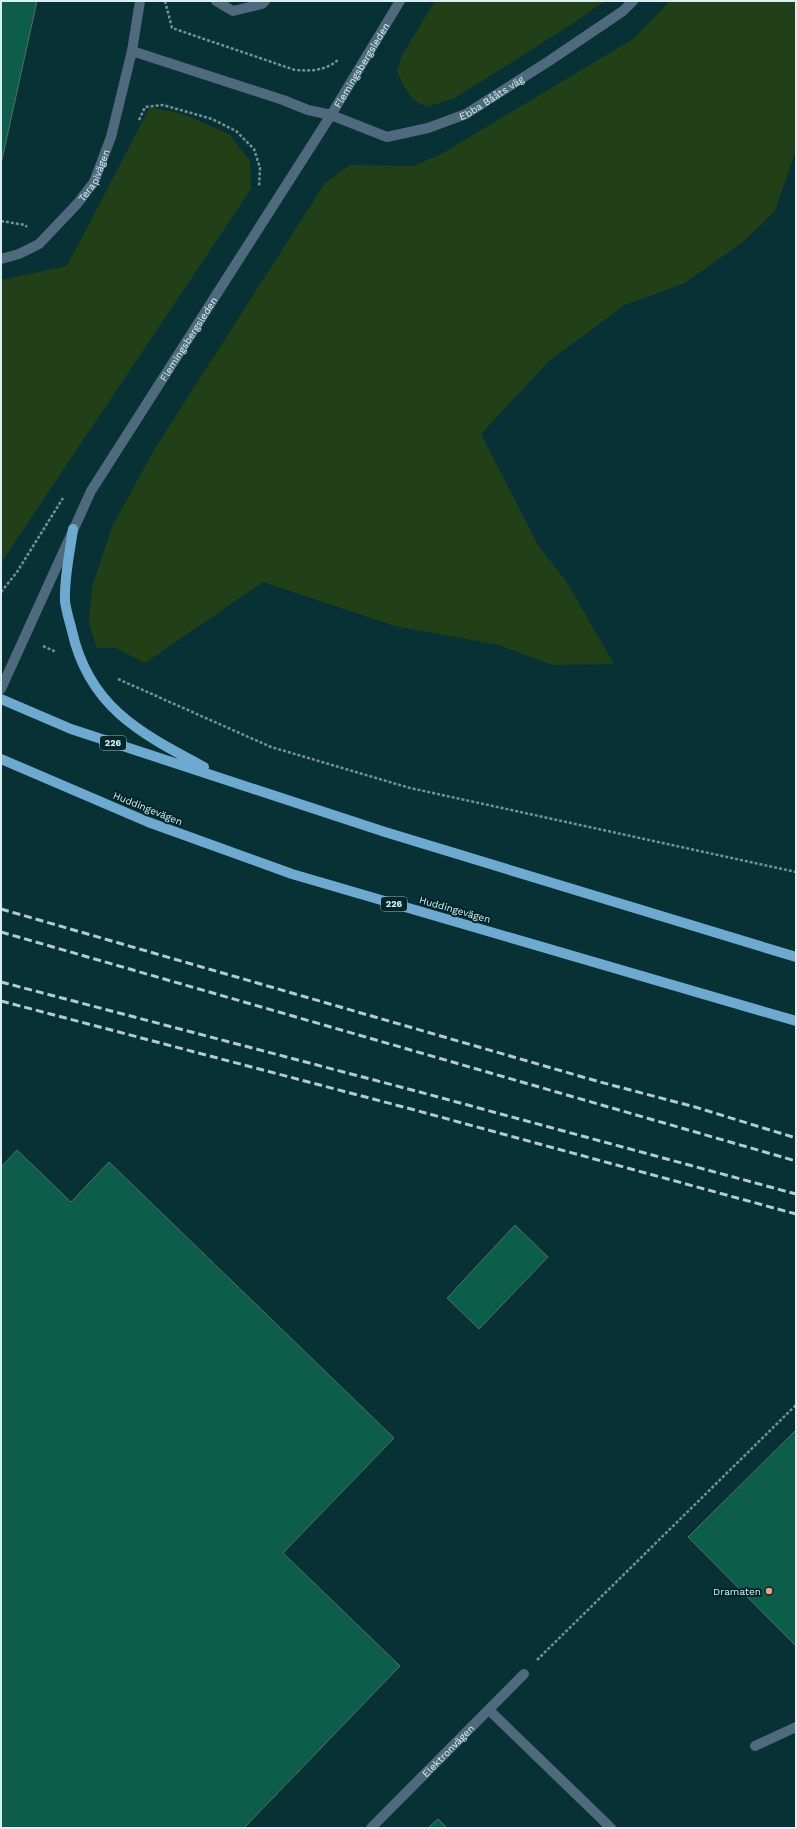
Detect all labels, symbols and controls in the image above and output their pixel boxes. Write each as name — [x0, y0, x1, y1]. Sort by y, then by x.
street label: Flemingsbergsleden — [332, 21, 392, 110]
street label: Ebba Bååts väg — [458, 73, 526, 122]
street label: Terapivägen — [76, 148, 112, 204]
street label: Flemingsbergsleden — [158, 295, 219, 383]
road number: 226 — [100, 736, 126, 750]
street label: Huddingevägen — [112, 790, 184, 827]
street label: Huddingevägen — [418, 894, 492, 925]
road number: 226 — [381, 897, 407, 911]
place label: Dramaten — [713, 1586, 761, 1597]
marker: Dramaten — [764, 1586, 774, 1596]
street label: Elektronvägen — [420, 1723, 476, 1779]

